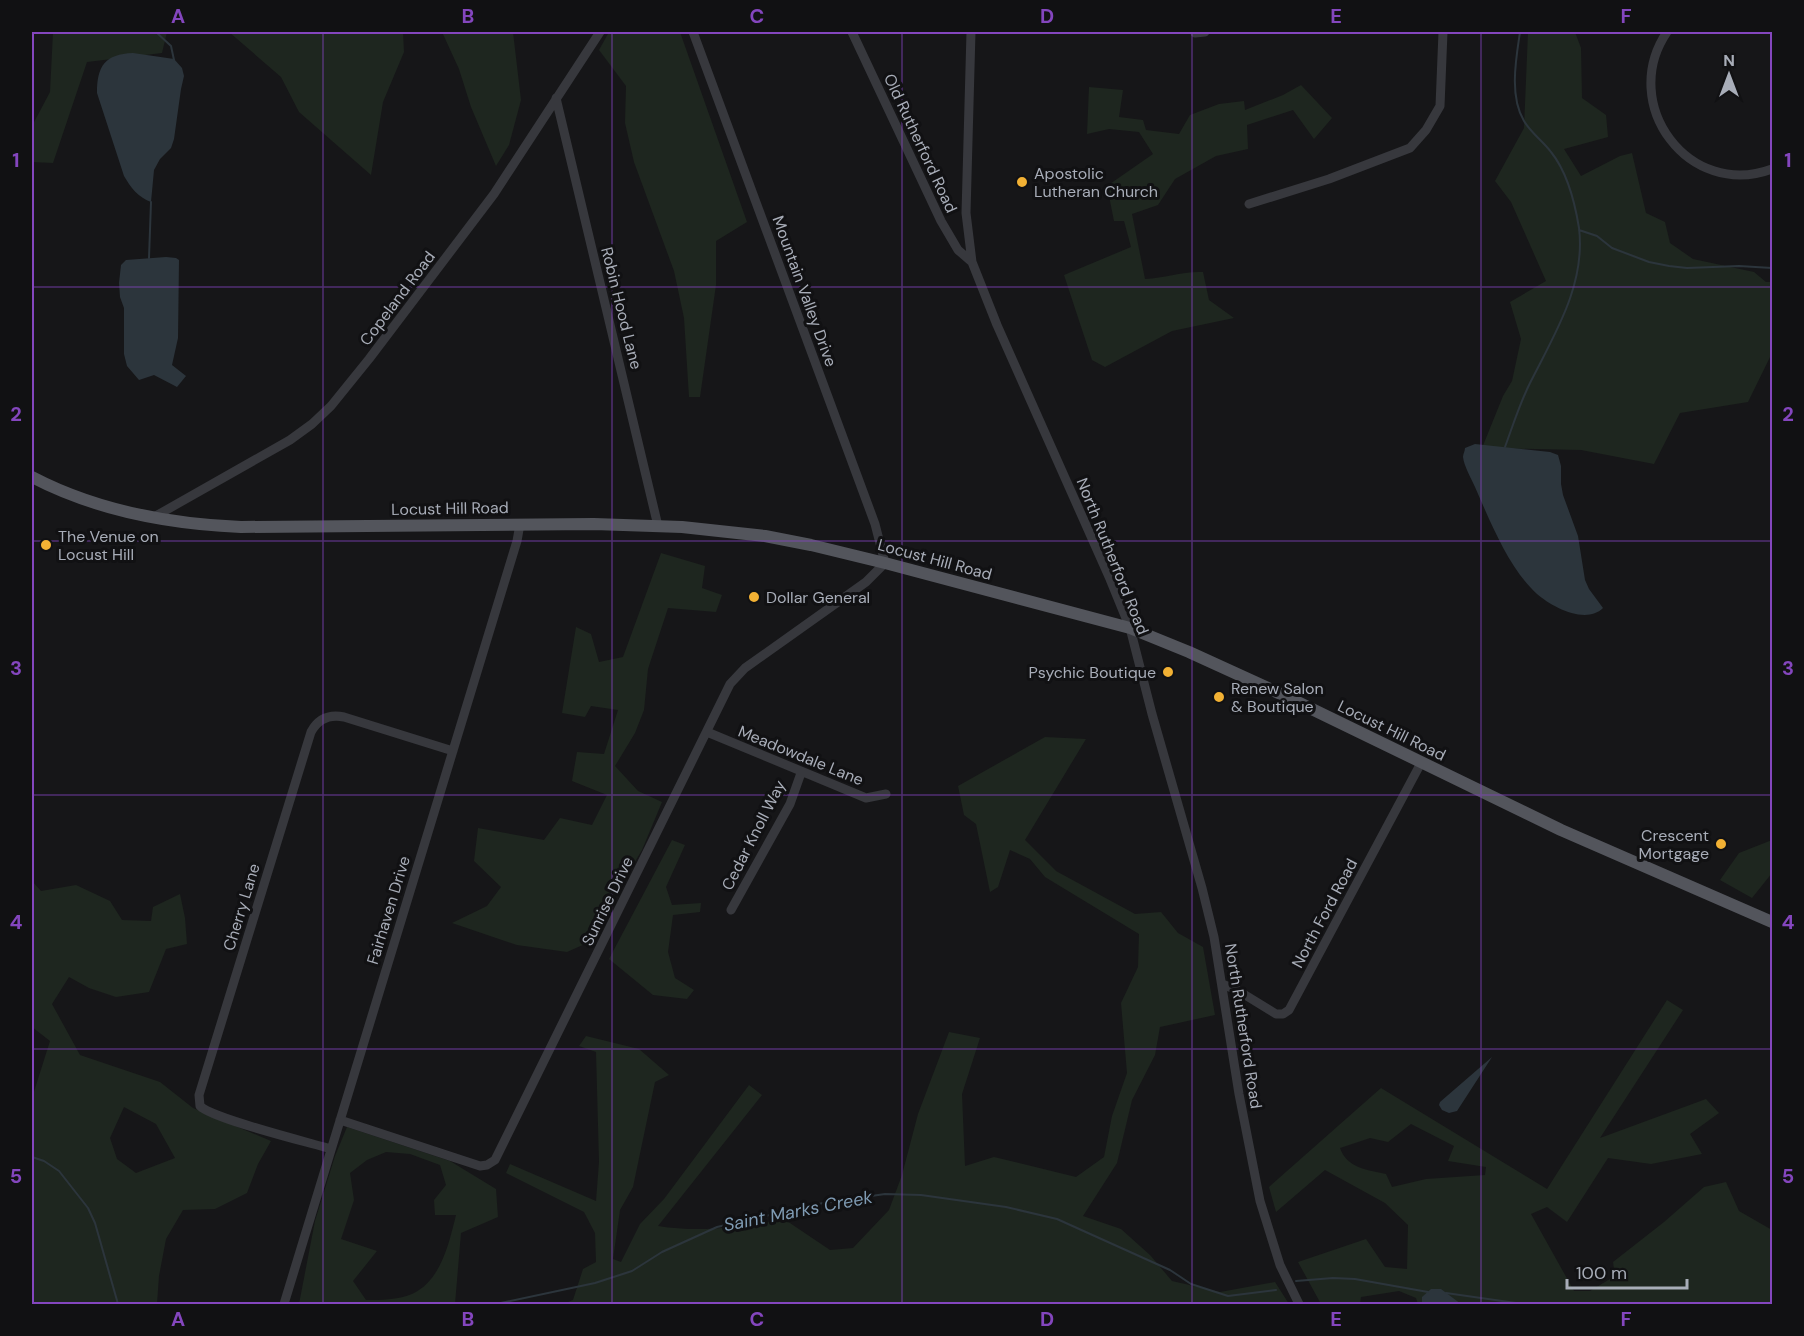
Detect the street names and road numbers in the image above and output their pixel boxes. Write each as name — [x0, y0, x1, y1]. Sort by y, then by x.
street label: Old Rutherford Road — [879, 70, 962, 216]
street label: Mountain Valley Drive — [767, 213, 842, 369]
street label: Robin Hood Lane — [596, 245, 647, 371]
street label: Copeland Road — [355, 247, 440, 350]
street label: North Rutherford Road — [1072, 475, 1154, 638]
street label: Locust Hill Road — [391, 497, 509, 520]
street label: Locust Hill Road — [875, 534, 994, 585]
street label: Locust Hill Road — [1334, 695, 1449, 766]
street label: Meadowdale Lane — [735, 721, 867, 790]
street label: Cedar Knoll Way — [717, 776, 790, 894]
street label: Fairhaven Drive — [362, 853, 415, 967]
street label: Sunrise Drive — [577, 853, 638, 949]
street label: North Ford Road — [1287, 855, 1362, 972]
street label: Cherry Lane — [218, 861, 265, 953]
street label: North Rutherford Road — [1220, 942, 1267, 1110]

